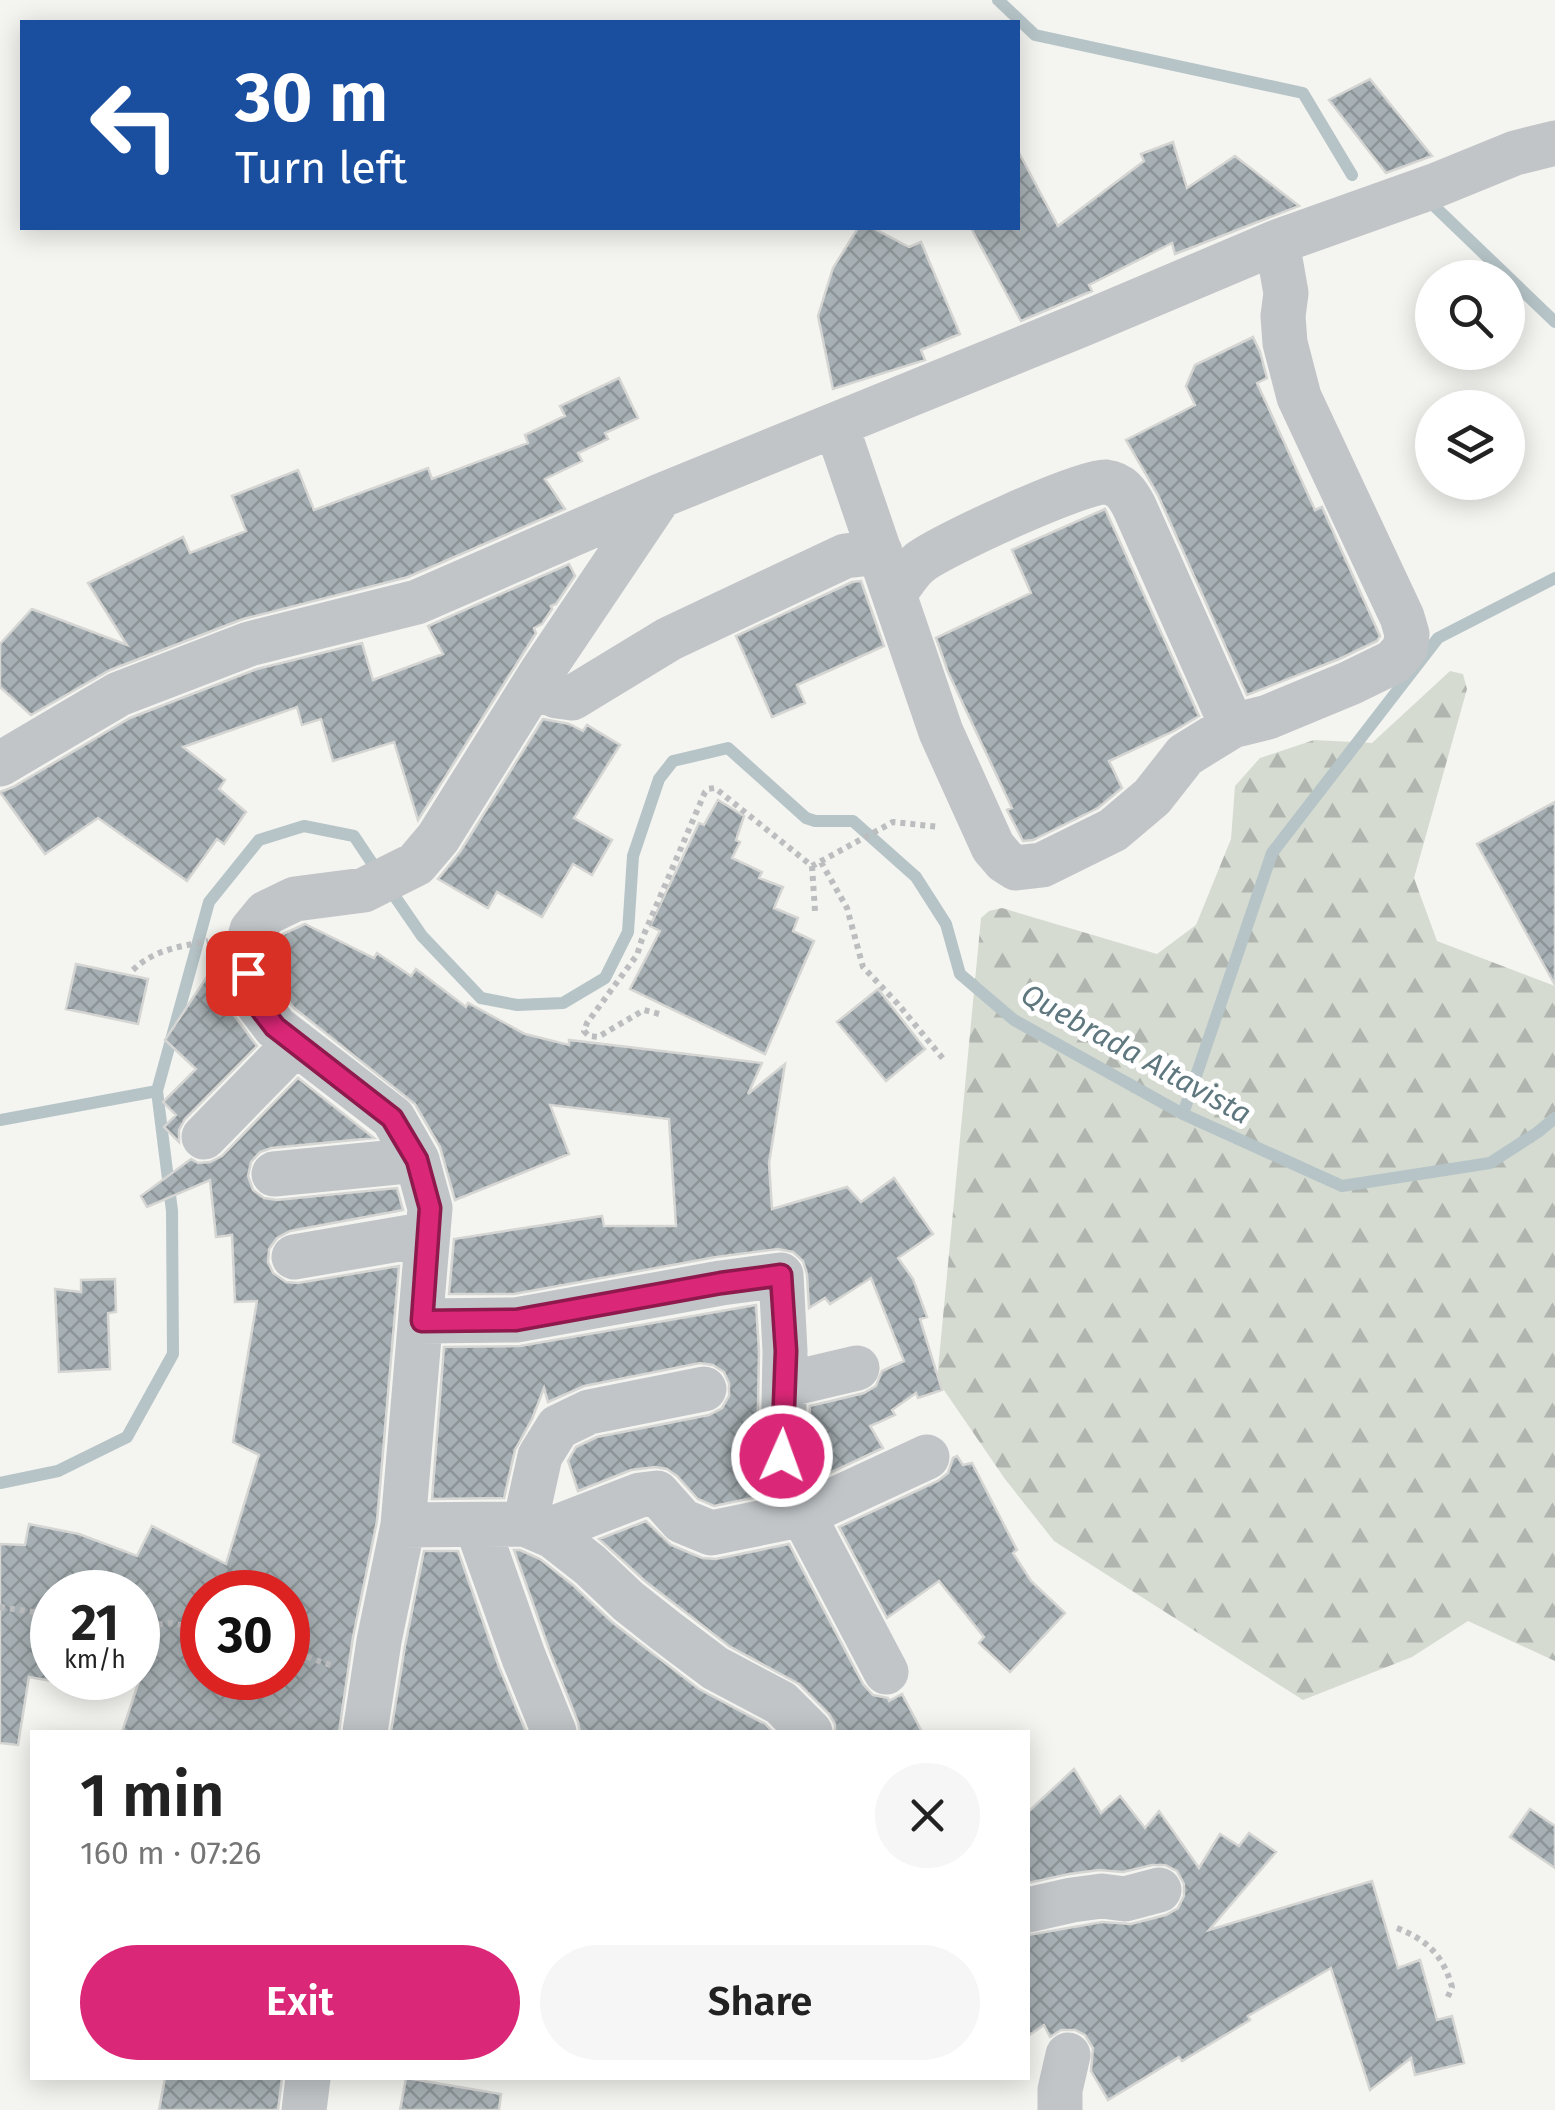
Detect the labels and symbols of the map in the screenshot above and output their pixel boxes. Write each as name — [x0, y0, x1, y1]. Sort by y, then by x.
pin — [206, 931, 291, 1016]
water label: Quebrada Altavista — [1015, 976, 1257, 1132]
position arrow — [730, 1404, 834, 1508]
speed limit sign: 30 — [180, 1570, 310, 1700]

